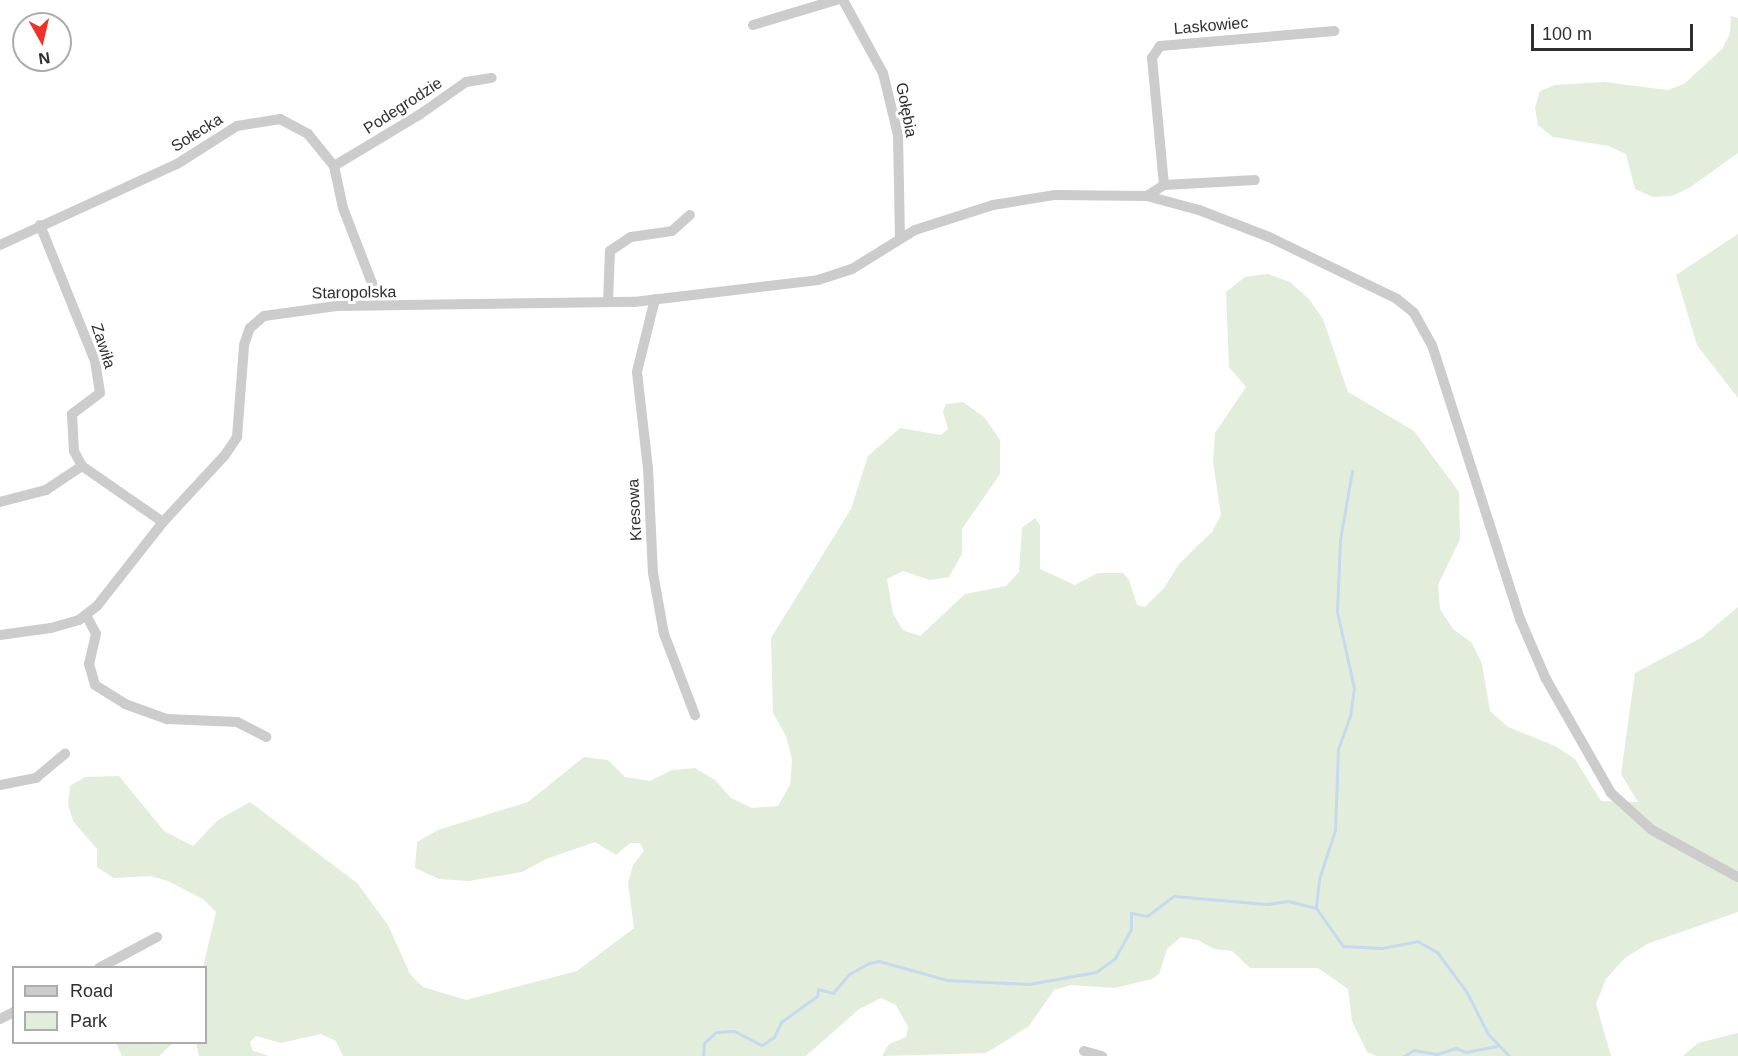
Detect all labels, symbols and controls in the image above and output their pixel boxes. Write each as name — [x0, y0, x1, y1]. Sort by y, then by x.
north arrow — [12, 12, 72, 72]
scale bar — [1534, 12, 1696, 50]
street label: Laskowiec — [1173, 13, 1249, 39]
text: 100 m — [1542, 24, 1592, 44]
text: N — [37, 49, 51, 68]
street label: Podegrodzie — [360, 73, 446, 139]
street label: Gołębia — [891, 81, 921, 139]
street label: Sołecka — [168, 110, 226, 156]
street label: Staropolska — [312, 283, 396, 303]
street label: Zawiła — [87, 321, 119, 371]
street label: Kresowa — [624, 478, 646, 542]
legend — [12, 966, 207, 1044]
text: Road — [70, 981, 113, 1001]
text: Park — [70, 1011, 107, 1031]

